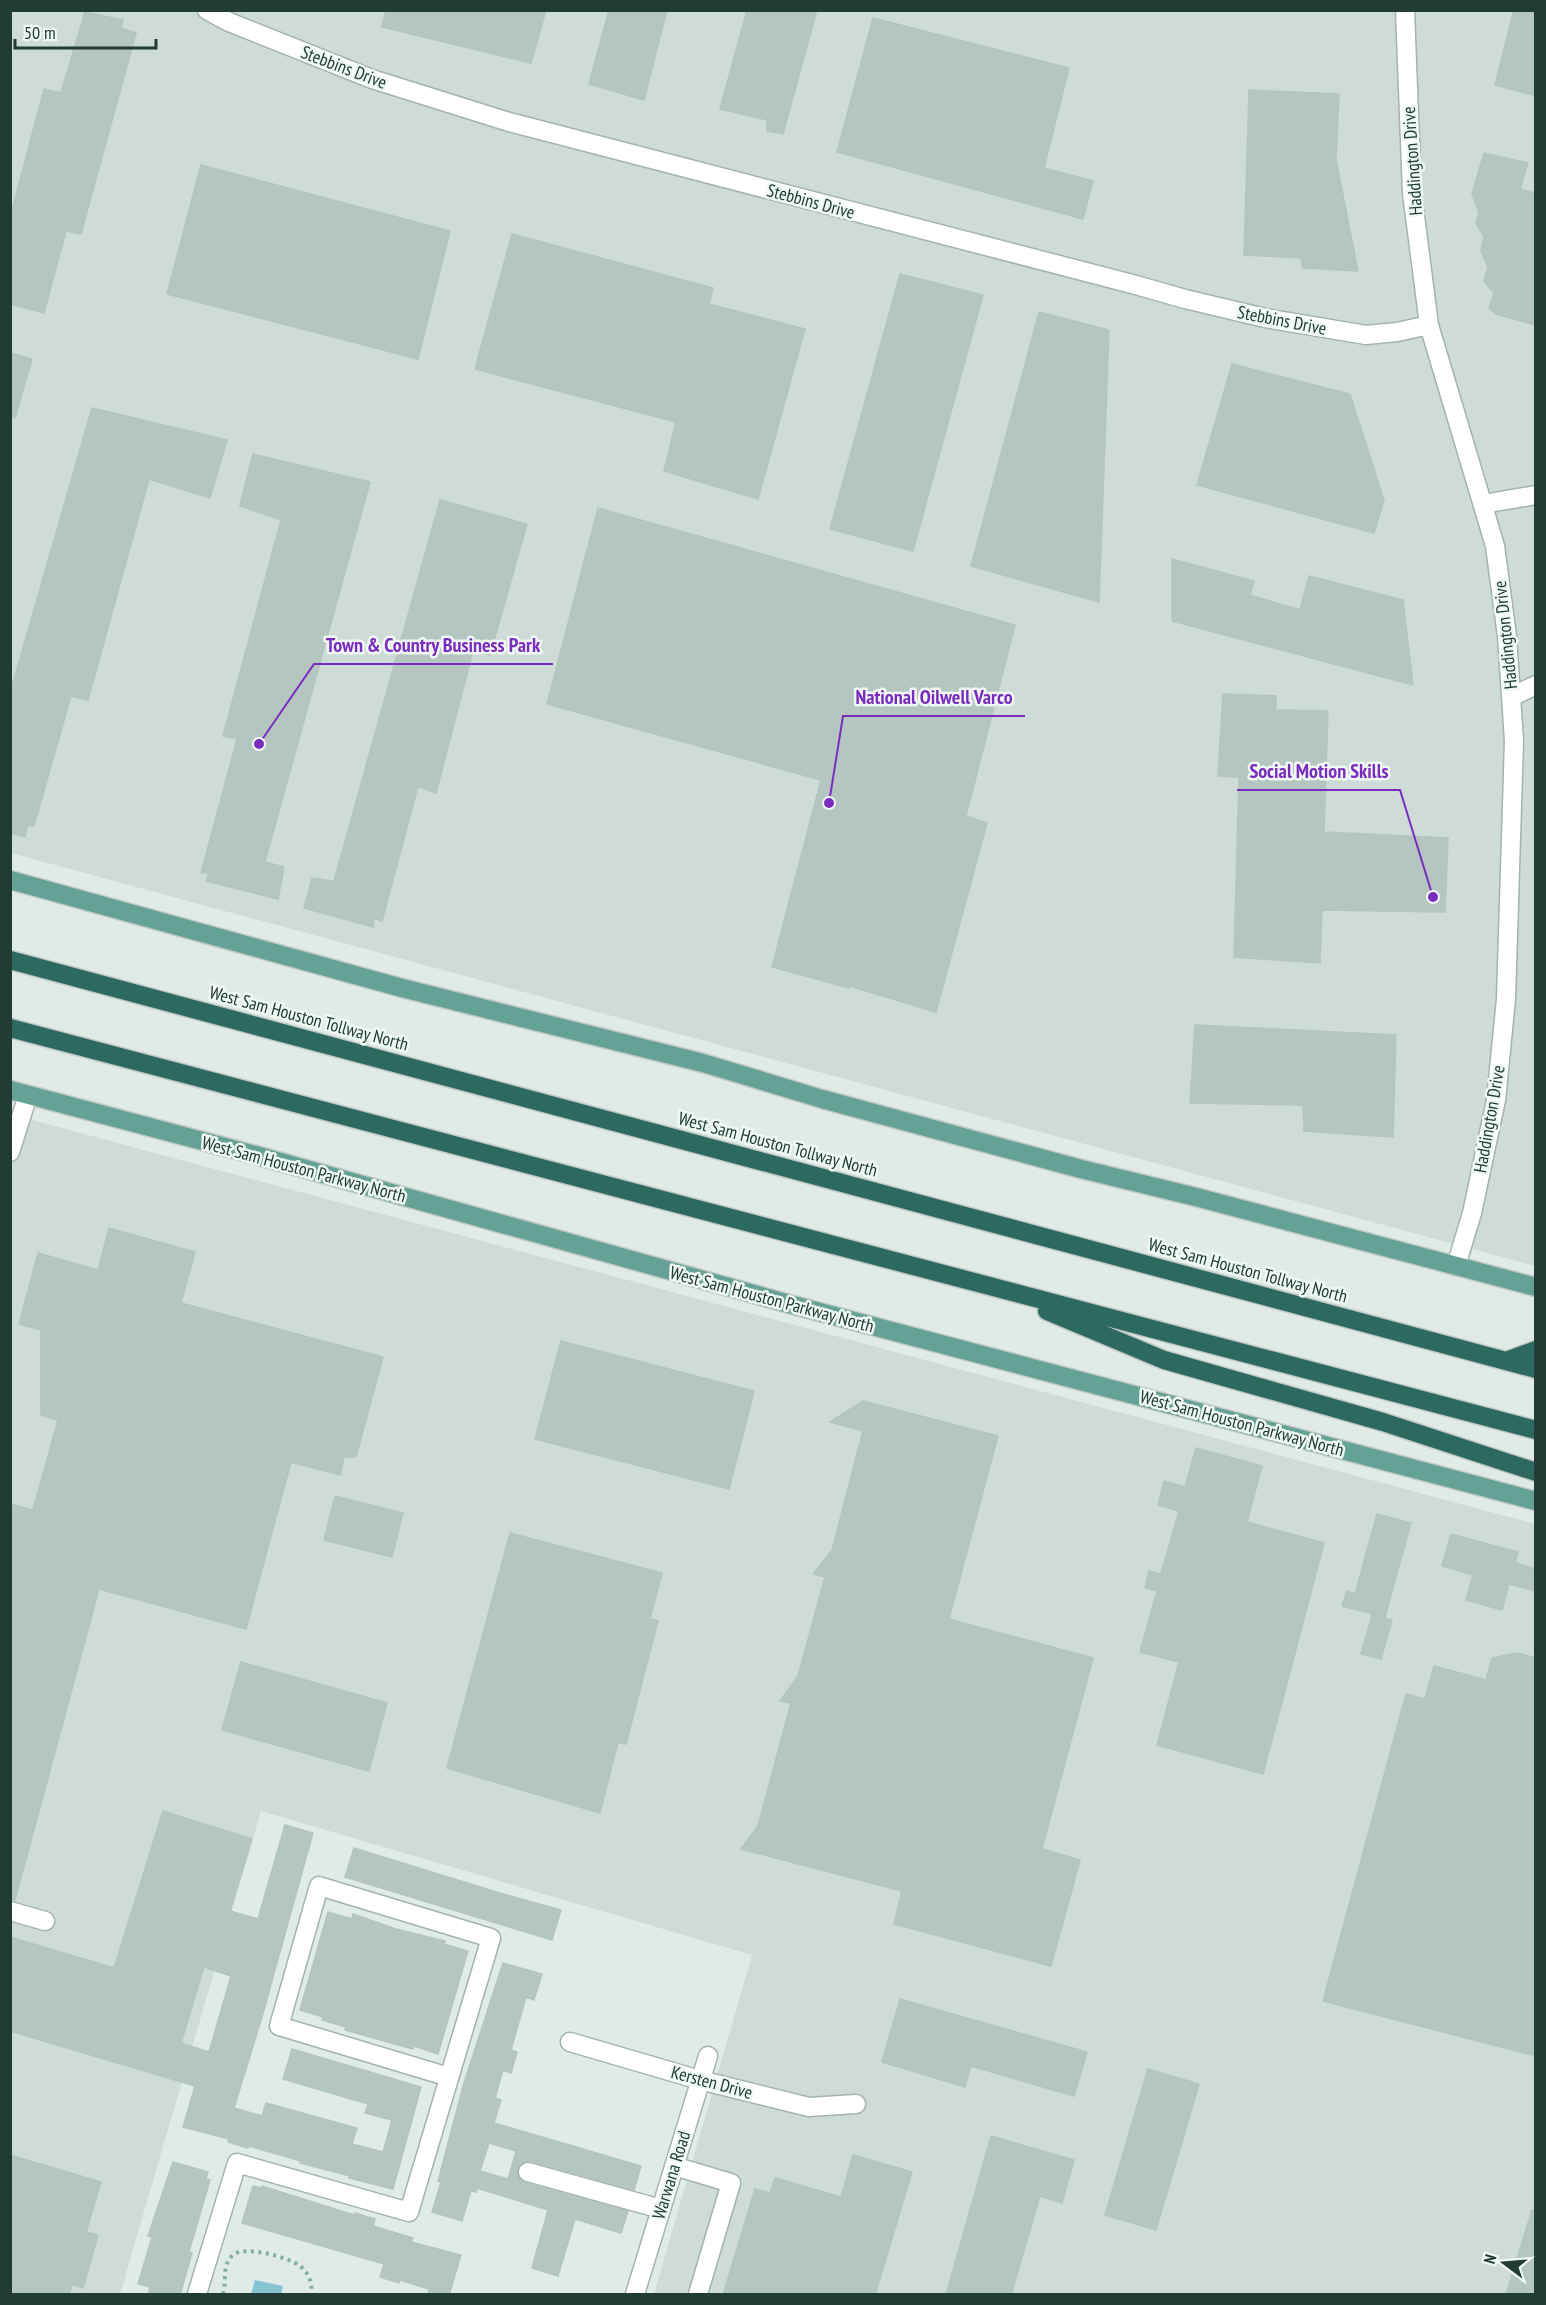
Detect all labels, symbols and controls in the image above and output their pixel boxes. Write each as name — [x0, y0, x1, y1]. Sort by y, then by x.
scale bar — [15, 12, 156, 50]
text: 50 m — [24, 21, 56, 44]
street label: Stebbins Drive — [298, 40, 390, 94]
street label: Haddington Drive — [1397, 106, 1427, 216]
street label: Stebbins Drive — [765, 178, 857, 224]
street label: Stebbins Drive — [1236, 300, 1328, 340]
street label: Haddington Drive — [1488, 580, 1522, 690]
callout: Town & Country Business Park — [314, 626, 553, 664]
text: Town & Country Business Park — [326, 632, 541, 658]
callout: National Oilwell Varco — [843, 678, 1025, 716]
text: National Oilwell Varco — [855, 684, 1013, 710]
callout: Social Motion Skills — [1237, 752, 1400, 790]
text: Social Motion Skills — [1249, 758, 1389, 784]
street label: West Sam Houston Tollway North — [207, 980, 411, 1056]
street label: Haddington Drive — [1468, 1063, 1510, 1175]
street label: West Sam Houston Tollway North — [676, 1106, 880, 1182]
street label: West Sam Houston Parkway North — [200, 1131, 408, 1207]
street label: West Sam Houston Tollway North — [1146, 1232, 1350, 1308]
street label: West Sam Houston Parkway North — [668, 1261, 876, 1337]
street label: West Sam Houston Parkway North — [1138, 1385, 1346, 1461]
street label: Kersten Drive — [669, 2060, 755, 2104]
street label: Warwana Road — [647, 2128, 695, 2222]
north arrow — [1474, 2233, 1534, 2293]
text: N — [1479, 2252, 1500, 2266]

